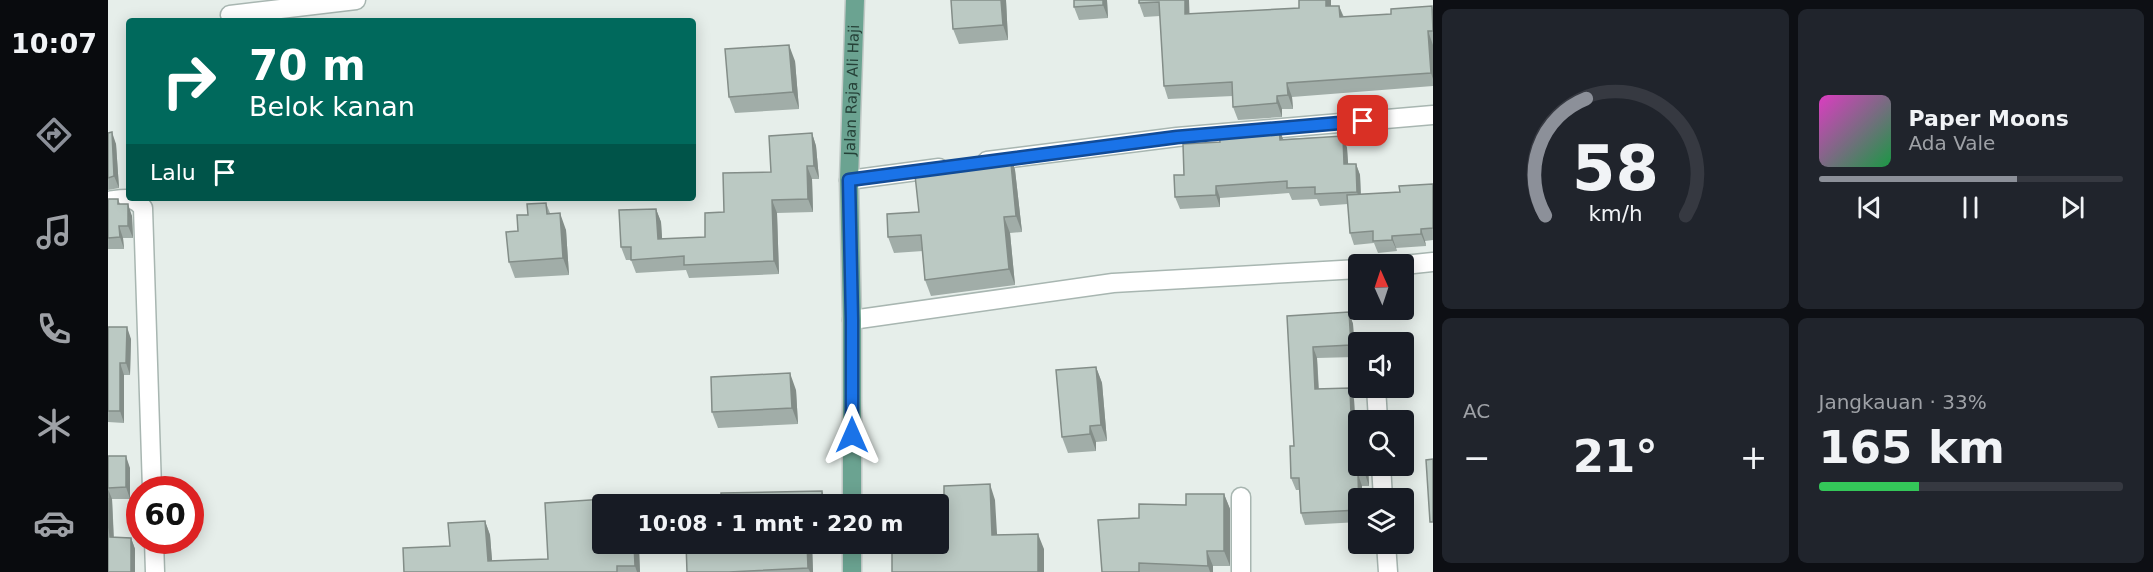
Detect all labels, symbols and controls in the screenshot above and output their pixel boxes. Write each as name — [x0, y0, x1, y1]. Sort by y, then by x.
street label: Jalan Raja Ali Haji — [841, 24, 863, 157]
text: 10:07 — [11, 28, 97, 59]
text: 70 m — [249, 41, 366, 90]
icon: right — [150, 42, 228, 120]
text: Belok kanan — [249, 91, 415, 122]
pin — [1337, 95, 1388, 146]
icon: arrive — [1346, 104, 1379, 137]
text: Paper Moons — [1909, 106, 2069, 131]
icon: directions — [33, 114, 75, 156]
text: Ada Vale — [1909, 131, 1995, 155]
text: 58 — [1572, 132, 1659, 205]
icon: arrive — [208, 156, 241, 189]
text: Lalu — [150, 160, 196, 185]
icon: previous — [1853, 191, 1886, 224]
icon: pause — [1954, 191, 1987, 224]
icon: next — [2056, 191, 2089, 224]
text: km/h — [1588, 202, 1642, 227]
icon: music — [33, 211, 75, 253]
north arrow — [1348, 254, 1414, 320]
map controls — [1348, 254, 1414, 554]
icon: phone — [33, 308, 75, 350]
button: sound — [1348, 332, 1414, 398]
text: Jangkauan · 33% — [1819, 390, 1987, 414]
text: AC — [1463, 399, 1490, 423]
position arrow — [820, 403, 884, 467]
icon: climate — [33, 405, 75, 447]
button: search — [1348, 410, 1414, 476]
text: 165 km — [1819, 421, 2005, 474]
text: 21° — [1573, 430, 1658, 483]
text: − — [1463, 438, 1491, 477]
text: + — [1740, 438, 1768, 477]
speed limit sign: 60 — [126, 476, 204, 554]
button: layers — [1348, 488, 1414, 554]
icon: car — [33, 502, 75, 544]
text: 10:08 · 1 mnt · 220 m — [638, 511, 903, 536]

